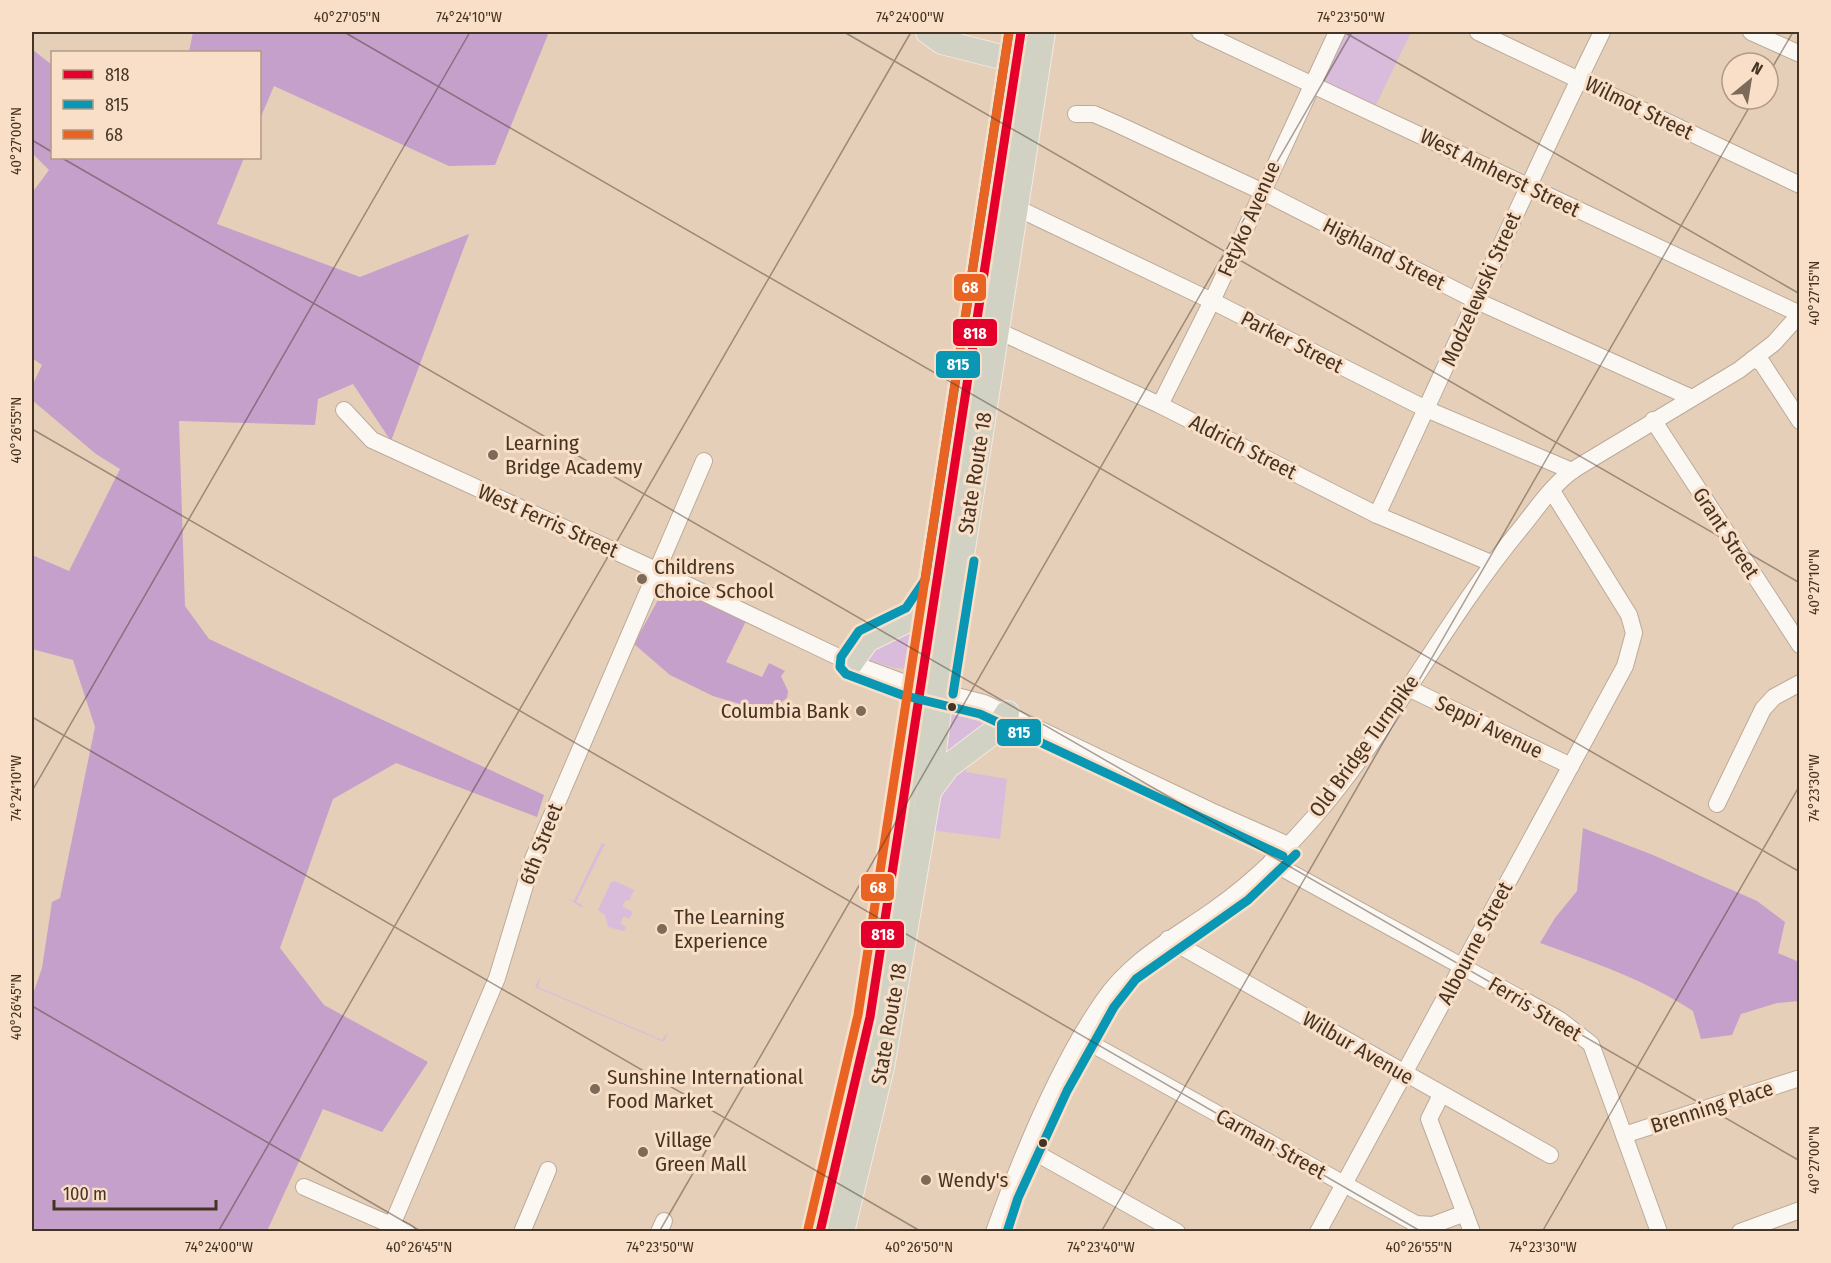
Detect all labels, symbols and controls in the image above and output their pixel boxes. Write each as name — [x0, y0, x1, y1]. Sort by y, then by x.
text: 40°27'05"N — [314, 8, 380, 26]
text: 74°24'10"W — [436, 8, 502, 26]
text: 74°24'00"W — [876, 8, 944, 26]
text: 74°23'50"W — [1317, 8, 1385, 26]
legend — [51, 51, 261, 159]
north arrow — [1720, 51, 1780, 111]
text: N — [1748, 58, 1766, 79]
text: 818 — [105, 64, 130, 86]
street label: Wilmot Street — [1581, 71, 1697, 145]
text: 815 — [105, 94, 129, 116]
text: 40°27'00"N — [7, 107, 25, 175]
street label: West Amherst Street — [1416, 123, 1584, 223]
text: 68 — [105, 124, 123, 146]
street label: Fetyko Avenue — [1212, 157, 1286, 281]
street label: Modzelewski Street — [1435, 208, 1527, 370]
street label: Highland Street — [1319, 212, 1450, 296]
text: 40°27'15"N — [1805, 261, 1823, 325]
line badge: 68 — [953, 273, 987, 302]
text: 68 — [962, 278, 979, 297]
street label: Parker Street — [1236, 305, 1348, 379]
line badge: 818 — [952, 318, 998, 347]
text: 818 — [963, 324, 987, 343]
line badge: 815 — [935, 350, 981, 379]
text: 815 — [947, 355, 969, 374]
text: 40°26'55"N — [7, 397, 25, 463]
street label: Aldrich Street — [1185, 409, 1301, 485]
street label: State Route 18 — [953, 410, 997, 536]
place label: Learning Bridge Academy — [505, 430, 643, 480]
marker: Learning Bridge Academy — [486, 448, 500, 462]
street label: West Ferris Street — [474, 478, 622, 564]
street label: Grant Street — [1687, 483, 1765, 584]
text: 40°27'10"N — [1805, 549, 1823, 615]
place label: Childrens Choice School — [654, 554, 774, 604]
marker: Childrens Choice School — [635, 572, 649, 586]
street label: Old Bridge Turnpike — [1304, 670, 1424, 822]
street label: Seppi Avenue — [1431, 690, 1547, 764]
place label: Columbia Bank — [721, 698, 849, 724]
unlabelled marker — [946, 701, 958, 713]
marker: Columbia Bank — [854, 704, 868, 718]
line badge: 815 — [996, 718, 1042, 747]
text: 815 — [1008, 723, 1030, 742]
text: 74°23'30"W — [1805, 754, 1823, 822]
text: 74°24'10"W — [7, 755, 25, 821]
street label: 6th Street — [514, 800, 568, 888]
line badge: 68 — [860, 873, 895, 902]
street label: Albourne Street — [1432, 877, 1518, 1009]
text: 68 — [870, 878, 887, 897]
place label: The Learning Experience — [674, 904, 784, 954]
line badge: 818 — [860, 920, 905, 949]
marker: The Learning Experience — [655, 922, 669, 936]
text: 818 — [871, 925, 895, 944]
street label: State Route 18 — [866, 961, 912, 1087]
street label: Ferris Street — [1484, 971, 1587, 1047]
text: 40°26'45"N — [7, 974, 25, 1040]
street label: Wilbur Avenue — [1298, 1006, 1418, 1090]
place label: Sunshine International Food Market — [607, 1064, 804, 1114]
street label: Brenning Place — [1647, 1075, 1777, 1139]
marker: Sunshine International Food Market — [588, 1082, 602, 1096]
street label: Carman Street — [1211, 1103, 1331, 1185]
text: 40°27'00"N — [1805, 1126, 1823, 1194]
place label: Village Green Mall — [655, 1127, 747, 1177]
unlabelled marker — [1037, 1137, 1049, 1149]
marker: Village Green Mall — [636, 1145, 650, 1159]
place label: Wendy's — [938, 1167, 1009, 1193]
scale bar — [54, 1173, 216, 1211]
marker: Wendy's — [919, 1173, 933, 1187]
text: 100 m — [63, 1183, 107, 1205]
text: 74°24'00"W — [185, 1238, 253, 1256]
text: 40°26'45"N — [386, 1238, 452, 1256]
text: 74°23'50"W — [626, 1238, 694, 1256]
text: 40°26'50"N — [885, 1238, 953, 1256]
text: 74°23'40"W — [1067, 1238, 1135, 1256]
text: 40°26'55"N — [1386, 1238, 1452, 1256]
text: 74°23'30"W — [1509, 1238, 1577, 1256]

